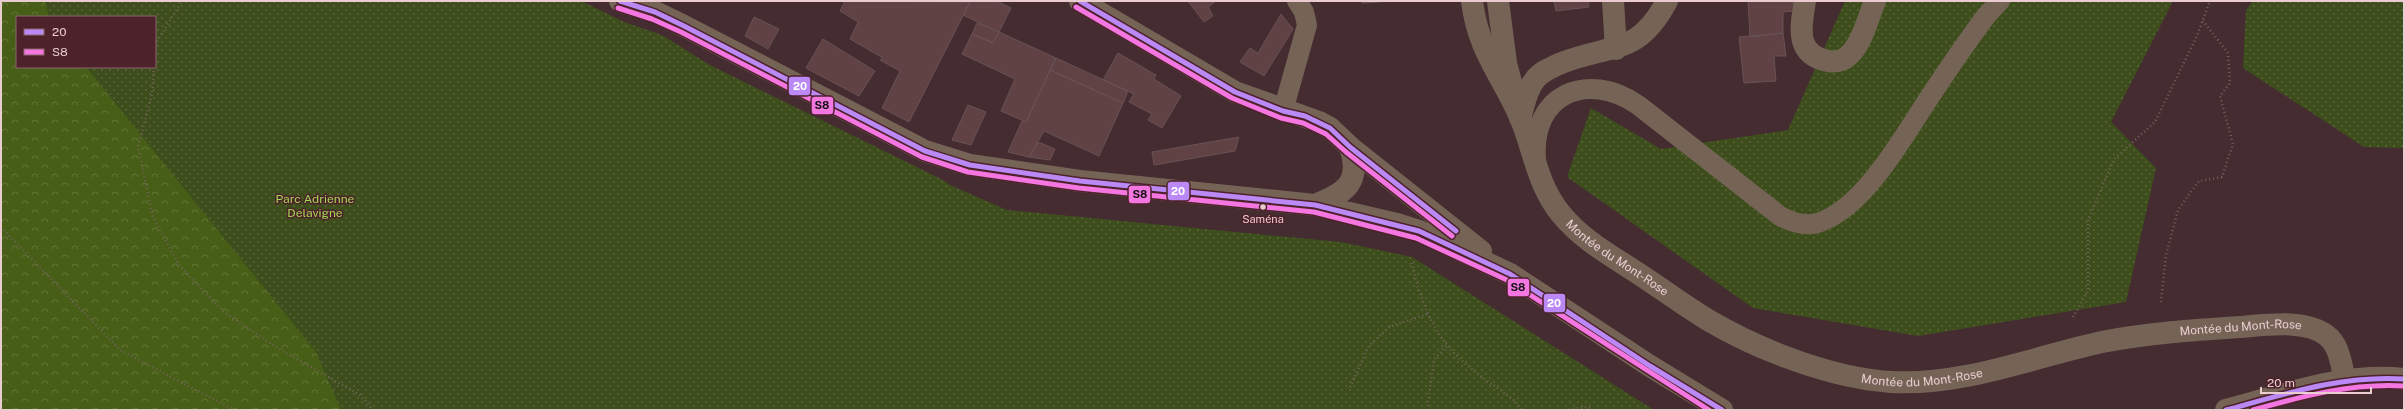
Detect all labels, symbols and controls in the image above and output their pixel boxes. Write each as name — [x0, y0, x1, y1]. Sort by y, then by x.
legend — [16, 16, 156, 68]
text: 20 — [52, 25, 67, 39]
text: S8 — [52, 45, 68, 59]
line badge: 20 — [788, 76, 811, 96]
text: 20 — [793, 80, 807, 92]
line badge: S8 — [811, 96, 834, 115]
text: S8 — [815, 99, 830, 111]
line badge: 20 — [1167, 181, 1190, 201]
line badge: S8 — [1128, 185, 1151, 204]
text: 20 — [1171, 185, 1185, 197]
text: S8 — [1133, 188, 1148, 200]
park label: Parc Adrienne Delavigne — [276, 192, 355, 220]
marker: Saména — [1258, 202, 1268, 212]
place label: Saména — [1242, 213, 1284, 225]
street label: Montée du Mont-Rose — [1563, 217, 1671, 299]
line badge: S8 — [1507, 278, 1530, 297]
text: S8 — [1511, 281, 1526, 293]
line badge: 20 — [1543, 293, 1566, 313]
text: 20 — [1547, 297, 1561, 309]
street label: Montée du Mont-Rose — [2179, 317, 2303, 338]
street label: Montée du Mont-Rose — [1860, 366, 1984, 389]
scale bar — [2261, 369, 2371, 395]
text: 20 m — [2267, 376, 2295, 390]

